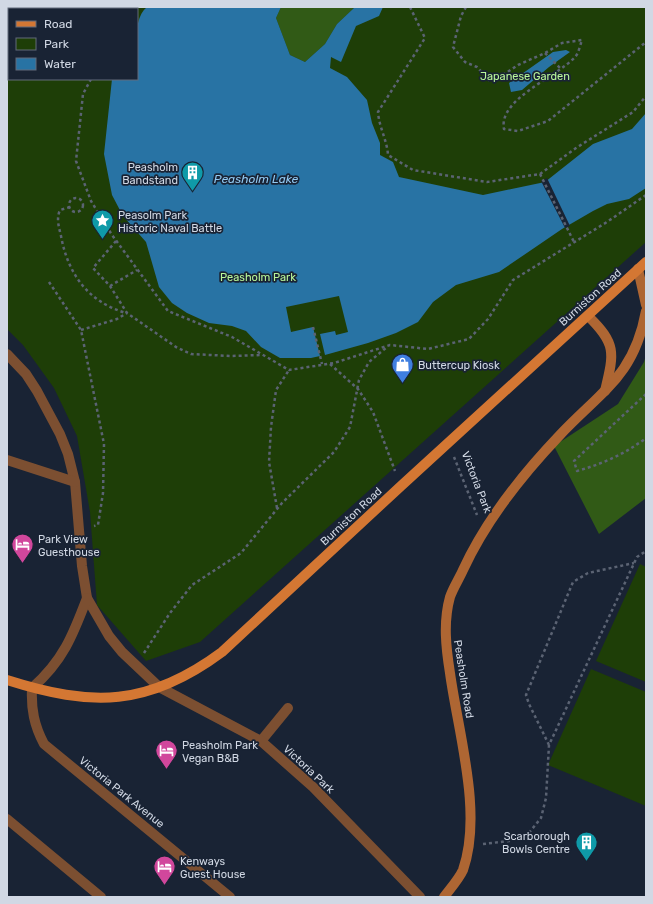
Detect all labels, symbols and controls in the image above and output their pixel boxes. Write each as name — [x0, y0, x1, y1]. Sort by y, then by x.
legend — [8, 8, 138, 80]
text: Road — [44, 17, 72, 31]
text: Park — [44, 37, 70, 51]
text: Water — [44, 57, 76, 71]
park label: Japanese Garden — [480, 70, 570, 83]
building icon: Peasholm Bandstand — [180, 160, 206, 193]
place label: Peasholm Bandstand — [122, 161, 178, 187]
water label: Peasholm Lake — [214, 172, 299, 186]
place icon: Peasolm Park Historic Naval Battle — [89, 208, 115, 241]
place label: Peasolm Park Historic Naval Battle — [118, 209, 222, 235]
street label: Burniston Road — [557, 266, 624, 329]
park label: Peasholm Park — [220, 271, 296, 284]
shop icon: Buttercup Kiosk — [390, 352, 416, 385]
place label: Buttercup Kiosk — [418, 359, 500, 372]
street label: Victoria Park — [459, 450, 494, 515]
street label: Burniston Road — [318, 485, 385, 548]
hotel icon: Park View Guesthouse — [10, 532, 36, 565]
place label: Park View Guesthouse — [38, 533, 100, 559]
street label: Peasholm Road — [451, 639, 476, 719]
hotel icon: Peasholm Park Vegan B&B — [153, 738, 179, 771]
place label: Peasholm Park Vegan B&B — [182, 739, 258, 765]
street label: Victoria Park — [280, 742, 337, 797]
street label: Victoria Park Avenue — [76, 754, 167, 831]
building icon: Scarborough Bowls Centre — [573, 829, 599, 862]
place label: Scarborough Bowls Centre — [502, 830, 570, 856]
hotel icon: Kenways Guest House — [151, 854, 177, 887]
place label: Kenways Guest House — [180, 855, 245, 881]

